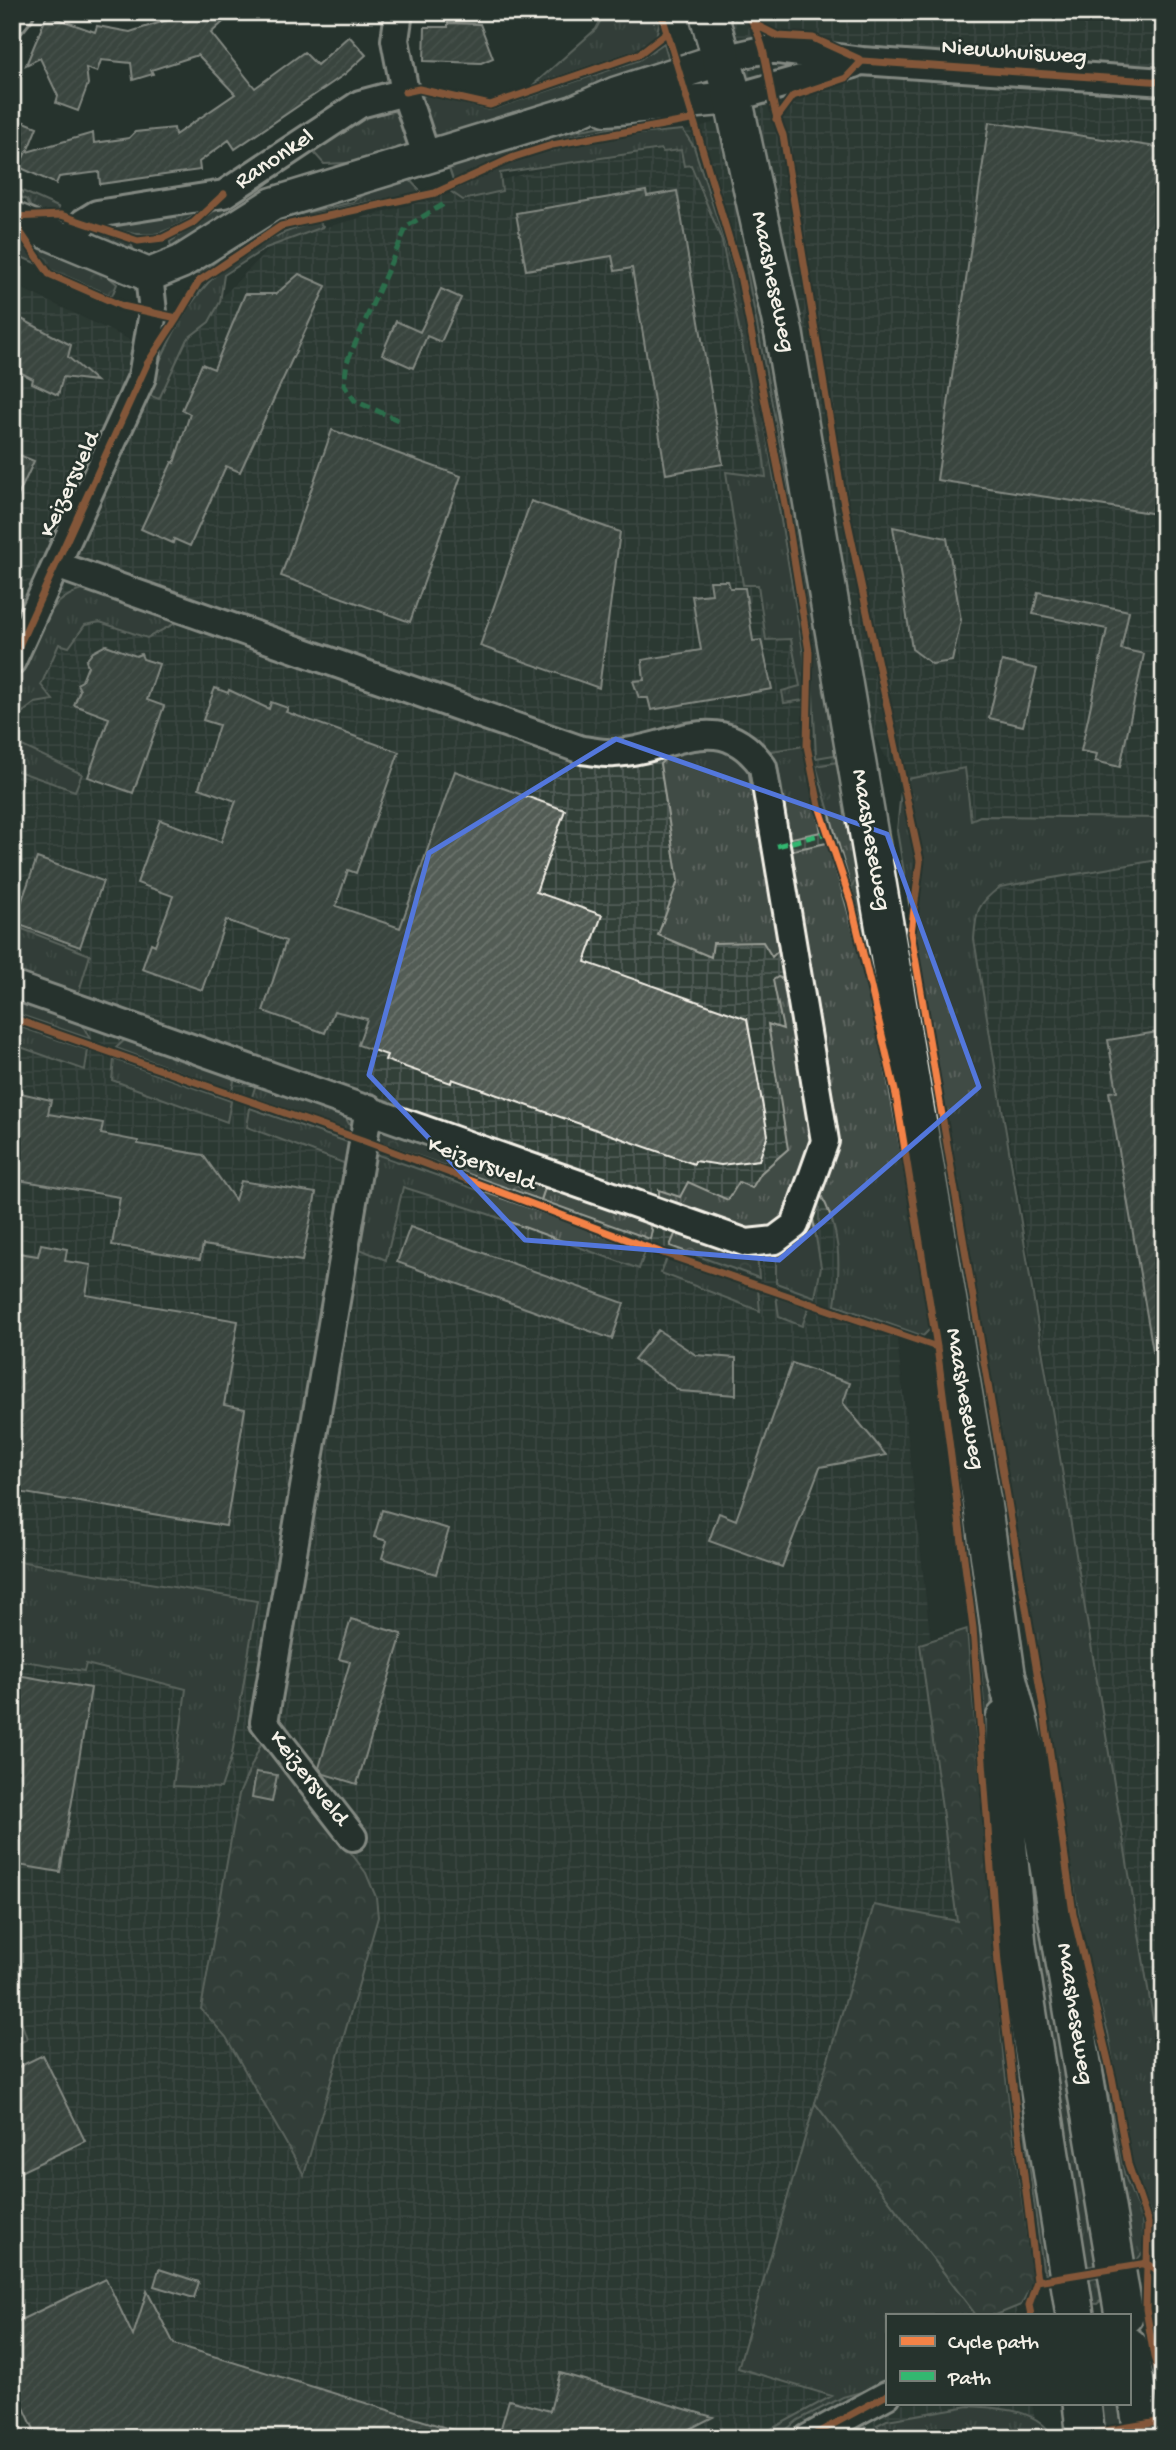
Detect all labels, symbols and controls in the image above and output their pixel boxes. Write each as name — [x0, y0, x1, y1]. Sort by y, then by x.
street label: Nieuwhuisweg — [940, 33, 1088, 73]
street label: Ranonkel — [230, 123, 320, 197]
street label: Maasheseweg — [743, 209, 801, 355]
street label: Keizersveld — [34, 426, 109, 543]
street label: Maasheseweg — [843, 767, 897, 913]
street label: Keizersveld — [423, 1131, 541, 1200]
street label: Maasheseweg — [937, 1326, 991, 1472]
street label: Keizersveld — [262, 1725, 356, 1834]
street label: Maasheseweg — [1048, 1941, 1100, 2087]
legend — [886, 2314, 1130, 2404]
text: Cycle path — [948, 2332, 1039, 2357]
text: Path — [947, 2368, 991, 2393]

